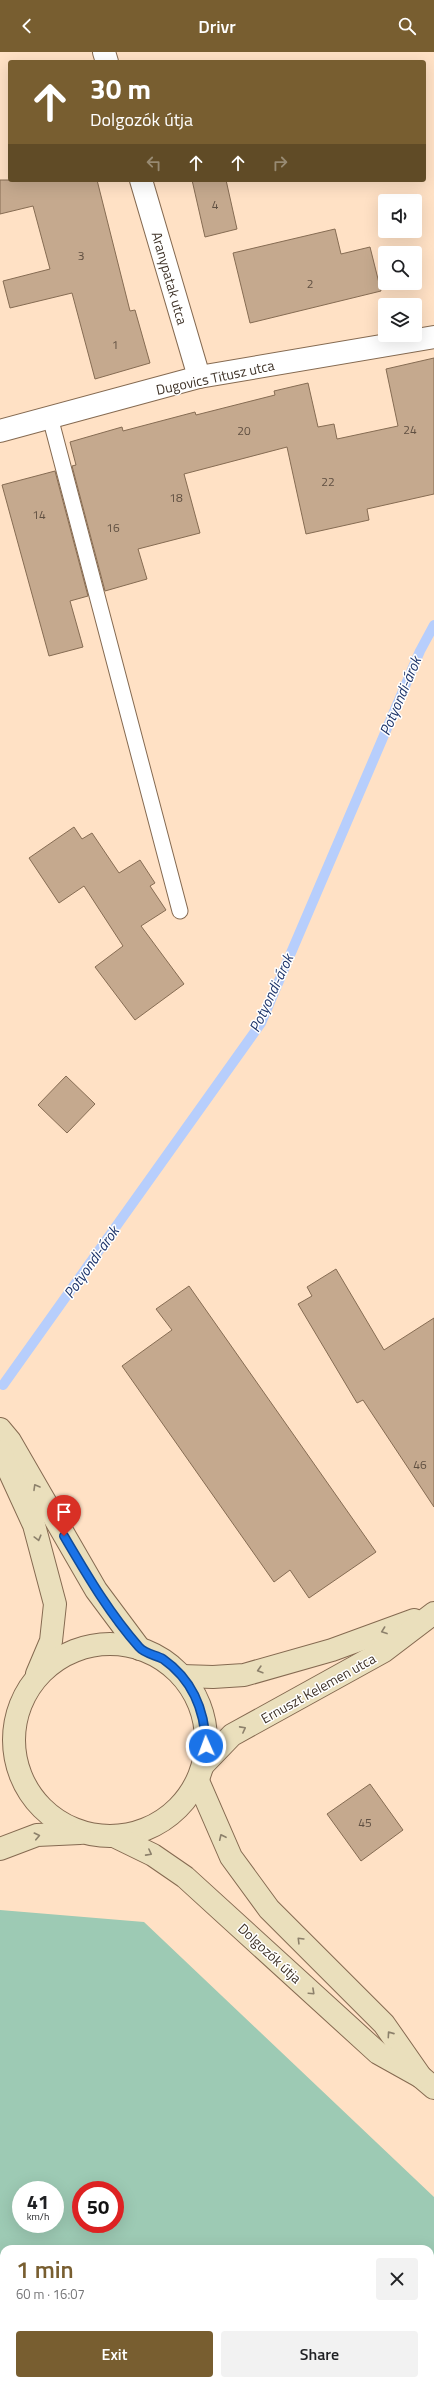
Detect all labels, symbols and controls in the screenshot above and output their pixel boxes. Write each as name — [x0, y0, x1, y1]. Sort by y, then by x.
text: Drivr — [198, 13, 236, 40]
icon: back — [16, 15, 38, 37]
icon: search — [396, 15, 418, 37]
text: 30 m — [90, 67, 151, 110]
icon: ahead — [24, 76, 76, 128]
text: Dolgozók útja — [90, 106, 193, 133]
icon: left — [143, 152, 165, 174]
icon: ahead — [185, 152, 207, 174]
icon: ahead — [227, 152, 249, 174]
icon: right — [269, 152, 291, 174]
map controls — [378, 194, 422, 342]
button: sound — [378, 194, 422, 238]
house number: 4 — [212, 195, 219, 214]
street label: Aranypatak utca — [147, 229, 193, 327]
house number: 3 — [78, 246, 84, 265]
button: search — [378, 246, 422, 290]
house number: 2 — [307, 274, 313, 293]
button: layers — [378, 298, 422, 342]
house number: 1 — [112, 335, 118, 354]
street label: Dugovics Titusz utca — [154, 354, 276, 400]
house number: 24 — [403, 420, 417, 439]
house number: 20 — [237, 421, 251, 440]
house number: 22 — [321, 472, 335, 491]
house number: 18 — [169, 488, 183, 507]
house number: 14 — [32, 505, 46, 524]
house number: 16 — [106, 518, 120, 537]
water label: Potyondi-árok — [373, 651, 428, 739]
water label: Potyondi-árok — [243, 948, 300, 1036]
water label: Potyondi-árok — [58, 1219, 126, 1303]
house number: 46 — [413, 1455, 427, 1474]
one-way arrow — [34, 1484, 41, 1491]
pin — [47, 1495, 81, 1536]
icon: arrive — [53, 1501, 75, 1523]
one-way arrow — [33, 1534, 42, 1541]
one-way arrow — [381, 1626, 388, 1634]
street label: Ernuszt Kelemen utca — [257, 1648, 379, 1728]
one-way arrow — [257, 1665, 264, 1674]
position arrow — [185, 1725, 227, 1767]
one-way arrow — [239, 1727, 246, 1734]
house number: 45 — [358, 1813, 372, 1832]
one-way arrow — [33, 1832, 40, 1840]
one-way arrow — [219, 1834, 227, 1842]
one-way arrow — [145, 1849, 152, 1856]
street label: Dolgozók útja — [234, 1918, 306, 1988]
one-way arrow — [297, 1937, 305, 1945]
one-way arrow — [307, 1987, 314, 1994]
one-way arrow — [388, 2031, 395, 2038]
speed limit sign: 50 — [72, 2181, 124, 2233]
text: 41 — [27, 2186, 49, 2217]
text: km/h — [27, 2209, 49, 2224]
text: 1 min — [16, 2251, 74, 2287]
button: close — [376, 2258, 418, 2300]
text: 60 m · 16:07 — [16, 2284, 85, 2304]
button: Exit — [16, 2331, 213, 2377]
button: Share — [221, 2331, 418, 2377]

